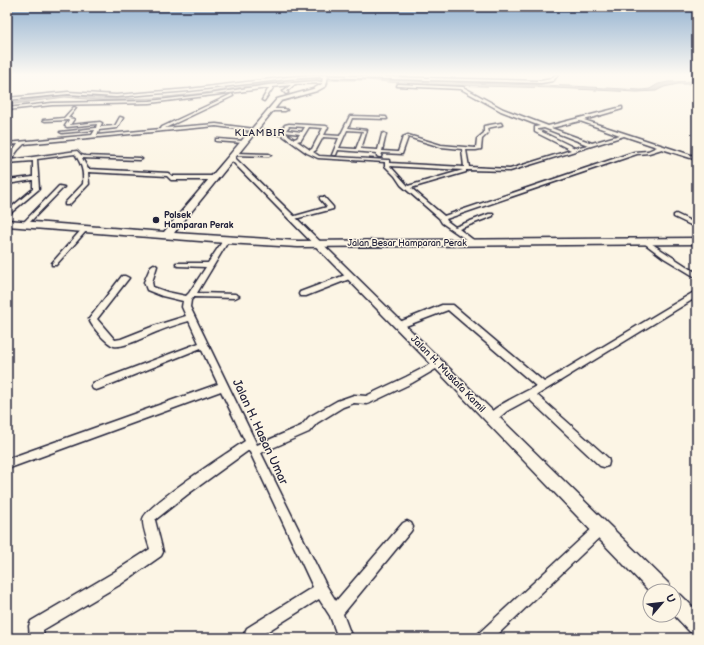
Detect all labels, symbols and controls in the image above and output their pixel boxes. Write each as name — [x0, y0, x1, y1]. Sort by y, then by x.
district label: KLAMBIR — [235, 127, 286, 139]
place label: Polsek Hamparan Perak — [164, 210, 234, 231]
marker: Polsek Hamparan Perak — [151, 215, 161, 225]
street label: Jalan Besar Hamparan Perak — [347, 238, 467, 249]
street label: Jalan H. Mustafa Kamil — [408, 333, 488, 415]
street label: Jalan H. Hasan Umar — [229, 377, 291, 488]
north arrow — [642, 583, 682, 623]
text: U — [663, 592, 678, 605]

